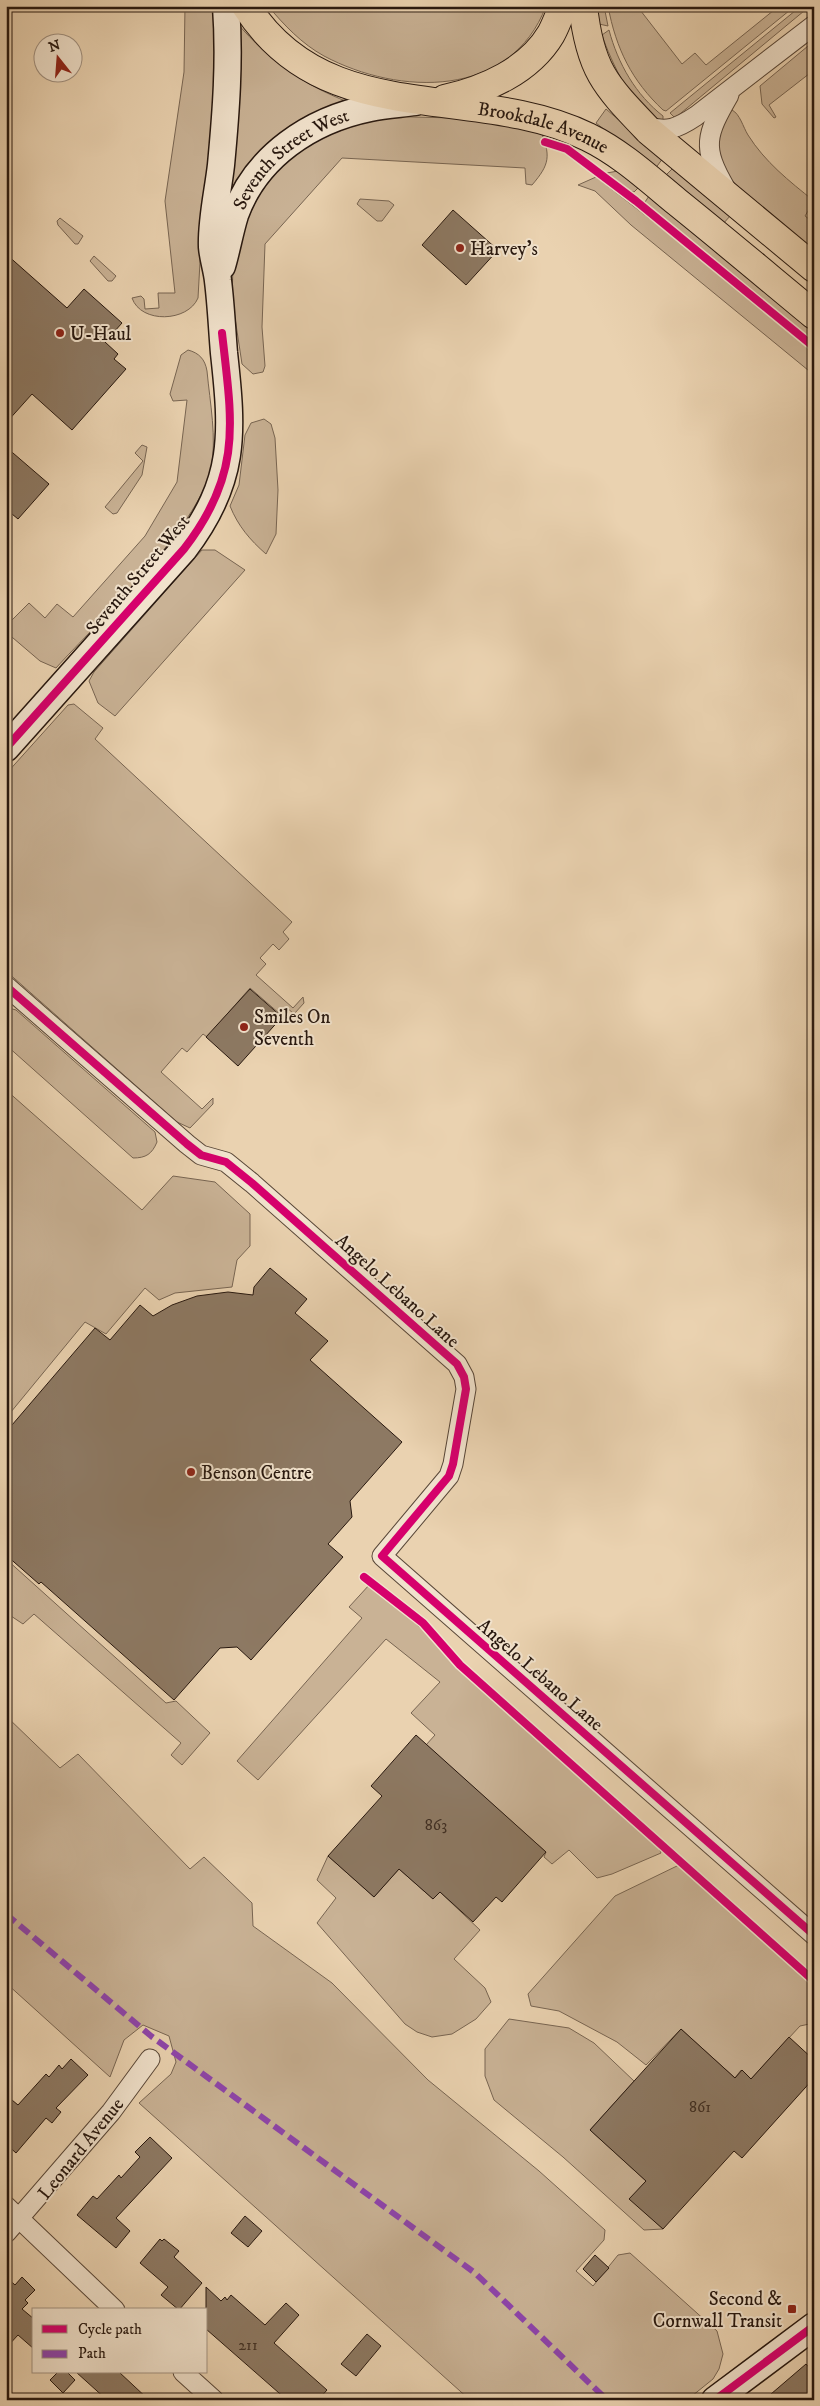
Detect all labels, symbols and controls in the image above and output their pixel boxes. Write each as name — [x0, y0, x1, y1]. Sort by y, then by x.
north arrow — [32, 32, 82, 82]
text: N — [46, 36, 63, 57]
street label: Brookdale Avenue — [476, 98, 613, 159]
street label: Seventh Street West — [228, 104, 352, 213]
place label: Harvey's — [470, 238, 538, 261]
marker: Harvey's — [454, 242, 466, 254]
place label: U-Haul — [70, 323, 132, 346]
marker: U-Haul — [54, 327, 66, 339]
street label: Seventh Street West — [81, 510, 195, 640]
place label: Smiles On Seventh — [254, 1006, 331, 1051]
marker: Smiles On Seventh — [238, 1021, 250, 1033]
street label: Angelo Lebano Lane — [330, 1229, 464, 1353]
place label: Benson Centre — [201, 1462, 312, 1485]
marker: Benson Centre — [185, 1466, 197, 1478]
street label: Angelo Lebano Lane — [472, 1614, 608, 1736]
house number: 863 — [425, 1815, 447, 1835]
street label: Leonard Avenue — [33, 2093, 129, 2204]
house number: 861 — [689, 2097, 711, 2117]
place label: Second & Cornwall Transit — [653, 2288, 782, 2333]
marker: Second & Cornwall Transit — [786, 2303, 798, 2315]
legend — [32, 2308, 208, 2374]
text: Cycle path — [78, 2320, 142, 2339]
house number: 211 — [238, 2335, 258, 2355]
text: Path — [78, 2344, 106, 2363]

